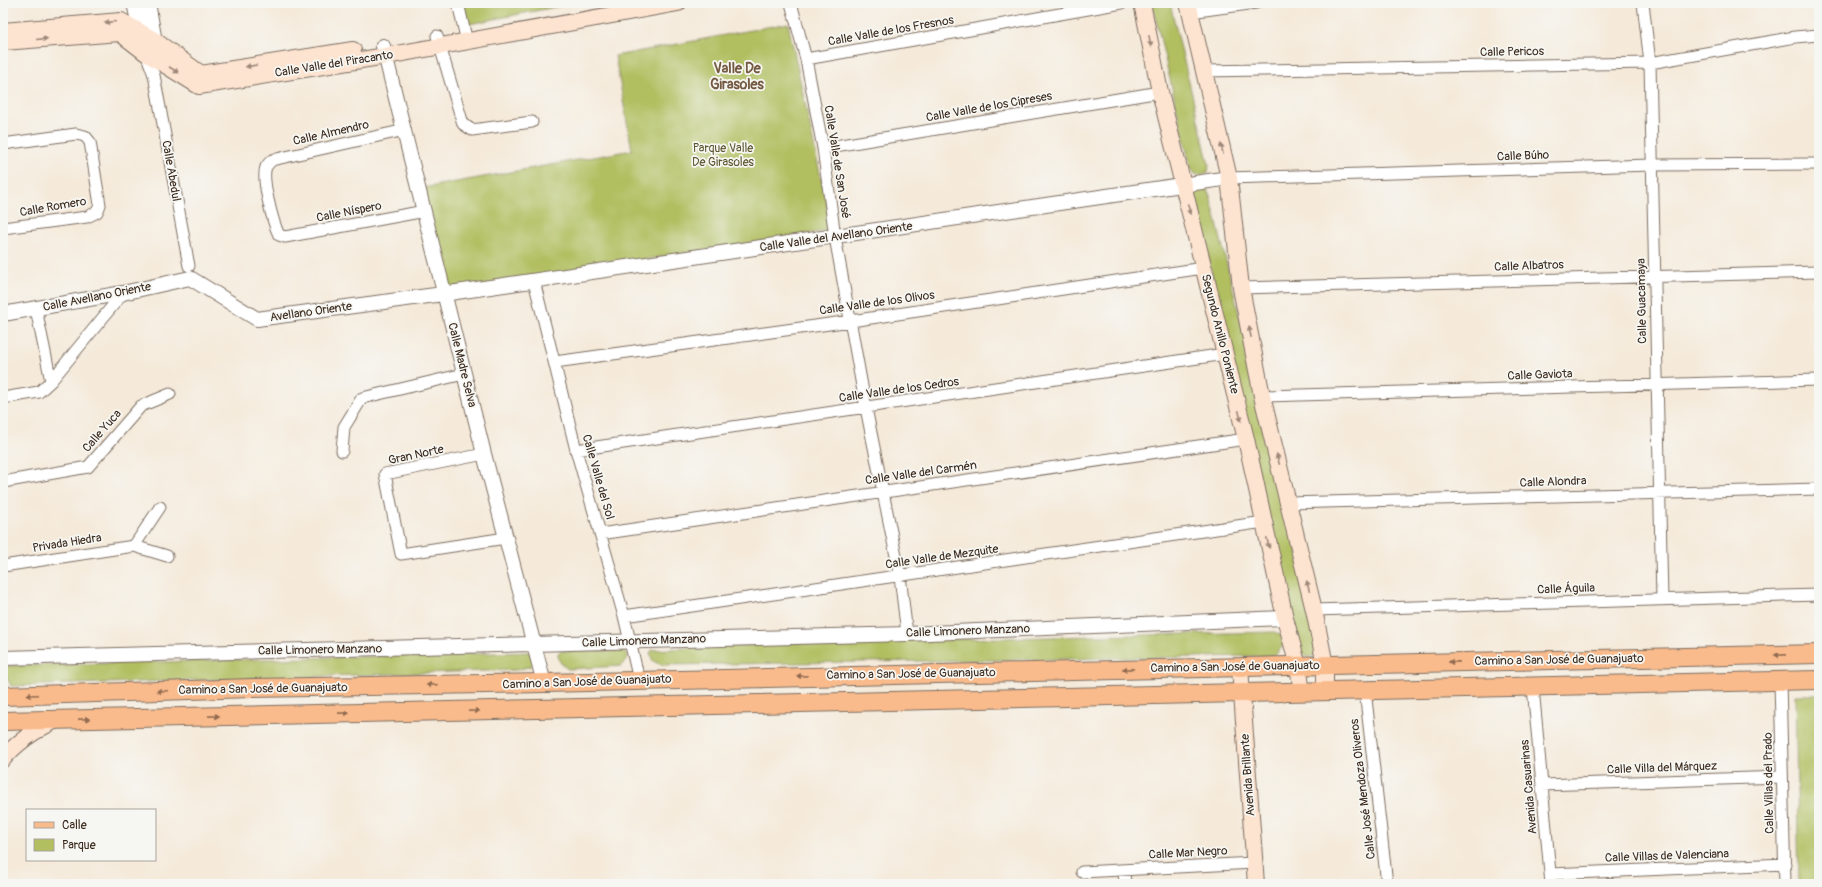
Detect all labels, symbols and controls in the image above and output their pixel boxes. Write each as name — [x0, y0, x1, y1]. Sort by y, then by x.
street label: Calle Valle de los Fresnos — [827, 12, 956, 49]
one-way arrow — [104, 19, 116, 25]
one-way arrow — [36, 35, 48, 42]
one-way arrow — [1147, 35, 1153, 47]
street label: Calle Pericos — [1480, 44, 1545, 60]
street label: Calle Valle del Piracanto — [274, 47, 395, 81]
district label: Valle De Girasoles — [710, 60, 765, 93]
one-way arrow — [245, 63, 257, 69]
one-way arrow — [168, 66, 180, 73]
street label: Calle Valle de los Cipreses — [925, 88, 1054, 125]
street label: Calle Valle de San José — [821, 104, 853, 220]
street label: Calle Almendro — [292, 117, 371, 149]
street label: Calle Abedul — [158, 139, 184, 203]
park label: Parque Valle De Girasoles — [692, 141, 755, 170]
one-way arrow — [1218, 143, 1224, 155]
street label: Calle Búho — [1497, 148, 1550, 164]
street label: Calle Romero — [19, 194, 88, 220]
street label: Calle Níspero — [315, 198, 383, 226]
one-way arrow — [1187, 202, 1193, 215]
street label: Calle Valle del Avellano Oriente — [759, 219, 913, 255]
street label: Calle Albatros — [1494, 257, 1565, 275]
street label: Calle Guacamaya — [1634, 258, 1650, 344]
street label: Segundo Anillo Poniente — [1198, 273, 1242, 396]
street label: Calle Avellano Oriente — [42, 279, 152, 315]
street label: Calle Valle de los Olivos — [818, 287, 936, 319]
street label: Avellano Oriente — [269, 299, 353, 325]
street label: Calle Madre Selva — [444, 321, 480, 409]
one-way arrow — [1246, 326, 1252, 339]
street label: Calle Gaviota — [1507, 366, 1573, 384]
street label: Calle Valle de los Cedros — [838, 374, 961, 406]
street label: Calle Yuca — [79, 406, 125, 455]
one-way arrow — [1238, 410, 1244, 423]
street label: Calle Valle del Sol — [579, 433, 617, 521]
street label: Gran Norte — [387, 442, 445, 468]
one-way arrow — [1274, 453, 1280, 466]
street label: Calle Valle del Carmén — [864, 458, 978, 488]
street label: Calle Alondra — [1519, 473, 1587, 491]
street label: Privada Hiedra — [31, 530, 103, 556]
one-way arrow — [1266, 537, 1272, 549]
street label: Calle Valle de Mezquite — [884, 542, 1000, 572]
one-way arrow — [1305, 579, 1311, 592]
street label: Calle Águila — [1537, 579, 1596, 598]
street label: Calle Limonero Manzano — [906, 621, 1031, 641]
street label: Calle Limonero Manzano — [582, 631, 707, 651]
street label: Calle Limonero Manzano — [258, 641, 383, 659]
street label: Camino a San José de Guanajuato — [1474, 651, 1644, 669]
one-way arrow — [1773, 652, 1786, 658]
street label: Camino a San José de Guanajuato — [1150, 658, 1320, 676]
one-way arrow — [1447, 659, 1460, 665]
street label: Camino a San José de Guanajuato — [826, 665, 996, 683]
one-way arrow — [1121, 666, 1134, 672]
street label: Camino a San José de Guanajuato — [502, 672, 672, 692]
one-way arrow — [795, 673, 808, 679]
street label: Camino a San José de Guanajuato — [178, 680, 348, 698]
one-way arrow — [425, 682, 438, 688]
one-way arrow — [155, 688, 168, 694]
one-way arrow — [26, 692, 38, 699]
one-way arrow — [468, 708, 481, 714]
one-way arrow — [338, 710, 350, 717]
one-way arrow — [208, 713, 221, 719]
one-way arrow — [78, 716, 91, 722]
street label: Calle José Mendoza Oliveros — [1347, 717, 1379, 860]
street label: Calle Villas del Prado — [1761, 732, 1777, 834]
street label: Avenida Brillante — [1238, 733, 1258, 817]
street label: Avenida Casuarinas — [1517, 738, 1541, 835]
street label: Calle Villa del Márquez — [1607, 759, 1717, 777]
legend — [26, 809, 156, 861]
text: Calle — [62, 818, 87, 833]
text: Parque — [62, 838, 96, 853]
street label: Calle Mar Negro — [1148, 843, 1228, 863]
street label: Calle Villas de Valenciana — [1605, 846, 1730, 866]

